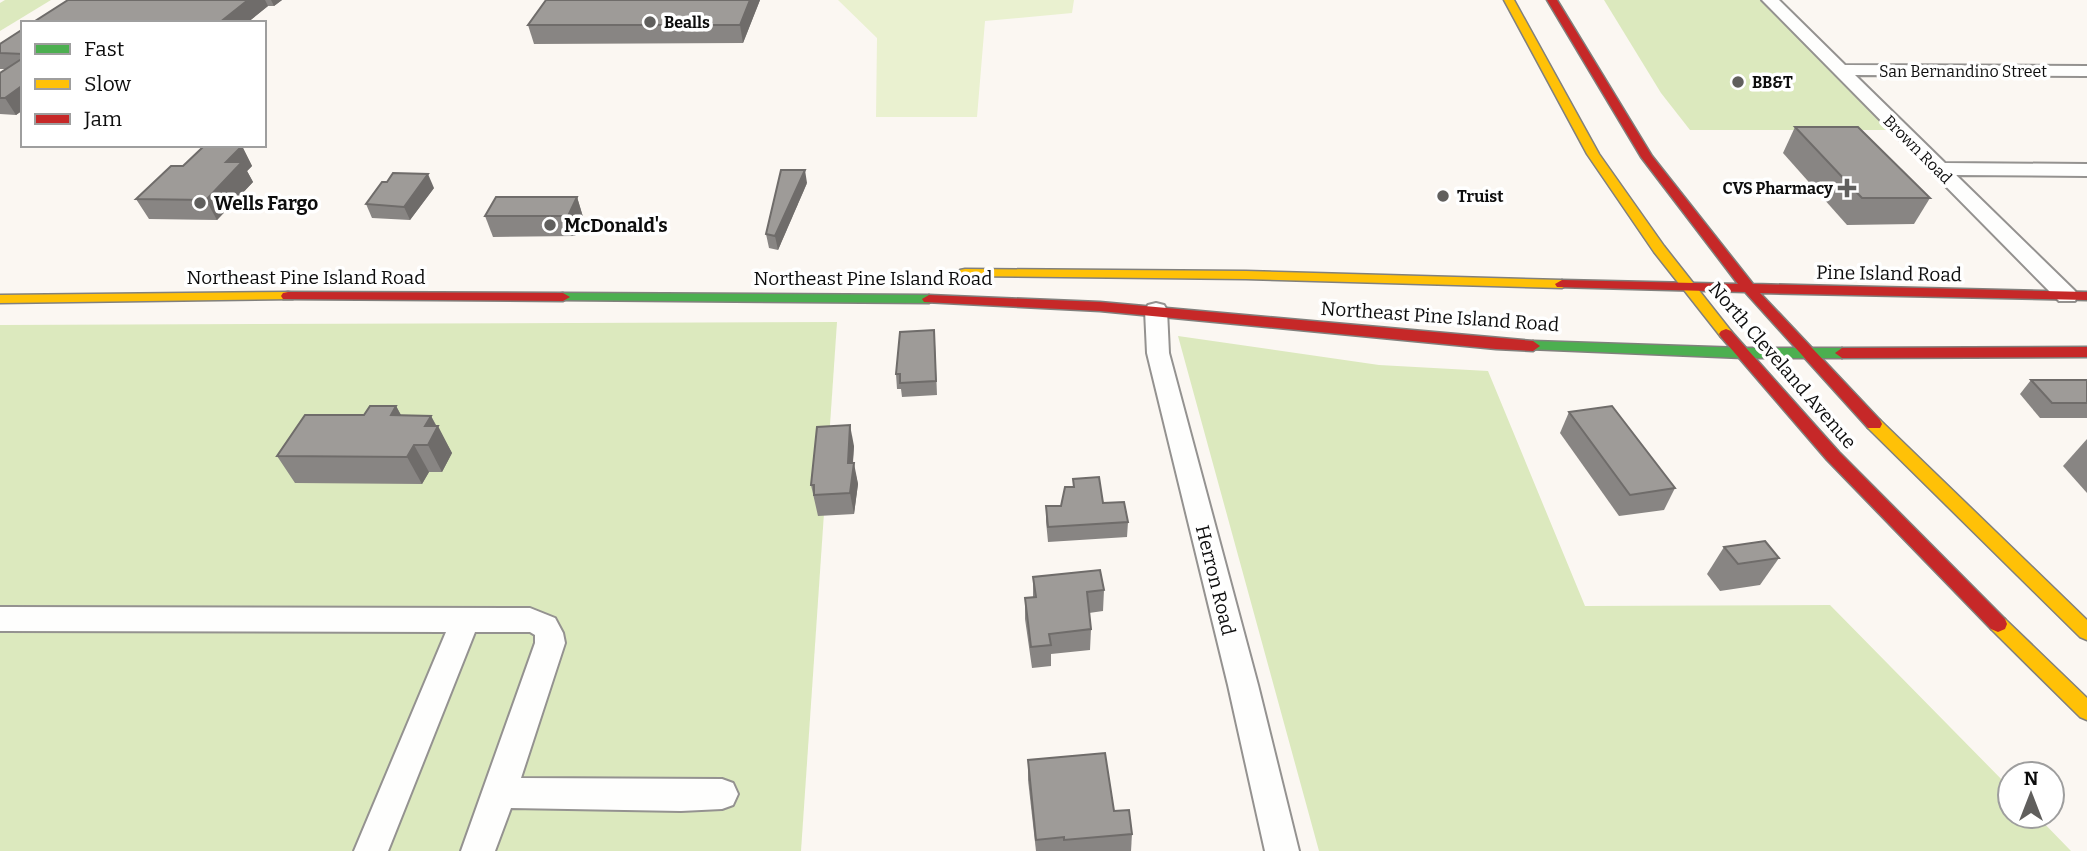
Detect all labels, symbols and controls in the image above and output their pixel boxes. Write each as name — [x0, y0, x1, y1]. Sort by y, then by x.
place label: Bealls — [664, 13, 710, 32]
marker: Bealls — [642, 14, 658, 30]
legend — [21, 21, 266, 147]
text: Fast — [84, 36, 125, 62]
street label: San Bernandino Street — [1879, 62, 2047, 81]
text: Slow — [84, 71, 131, 97]
place label: BB&T — [1752, 73, 1793, 92]
marker: BB&T — [1730, 74, 1746, 90]
text: Jam — [83, 106, 122, 132]
street label: Brown Road — [1879, 111, 1956, 188]
place label: CVS Pharmacy — [1723, 179, 1833, 198]
marker: CVS Pharmacy — [1839, 180, 1855, 196]
place label: Truist — [1457, 187, 1504, 206]
marker: Truist — [1435, 188, 1451, 204]
place label: Wells Fargo — [214, 192, 318, 215]
marker: Wells Fargo — [192, 195, 208, 211]
place label: McDonald's — [564, 214, 668, 237]
marker: McDonald's — [542, 217, 558, 233]
street label: Pine Island Road — [1816, 261, 1962, 286]
street label: Northeast Pine Island Road — [187, 266, 425, 289]
street label: Northeast Pine Island Road — [754, 267, 992, 290]
street label: North Cleveland Avenue — [1704, 277, 1861, 453]
street label: Northeast Pine Island Road — [1320, 297, 1560, 336]
street label: Herron Road — [1191, 523, 1240, 638]
north arrow — [1996, 760, 2066, 830]
text: N — [2024, 767, 2039, 790]

